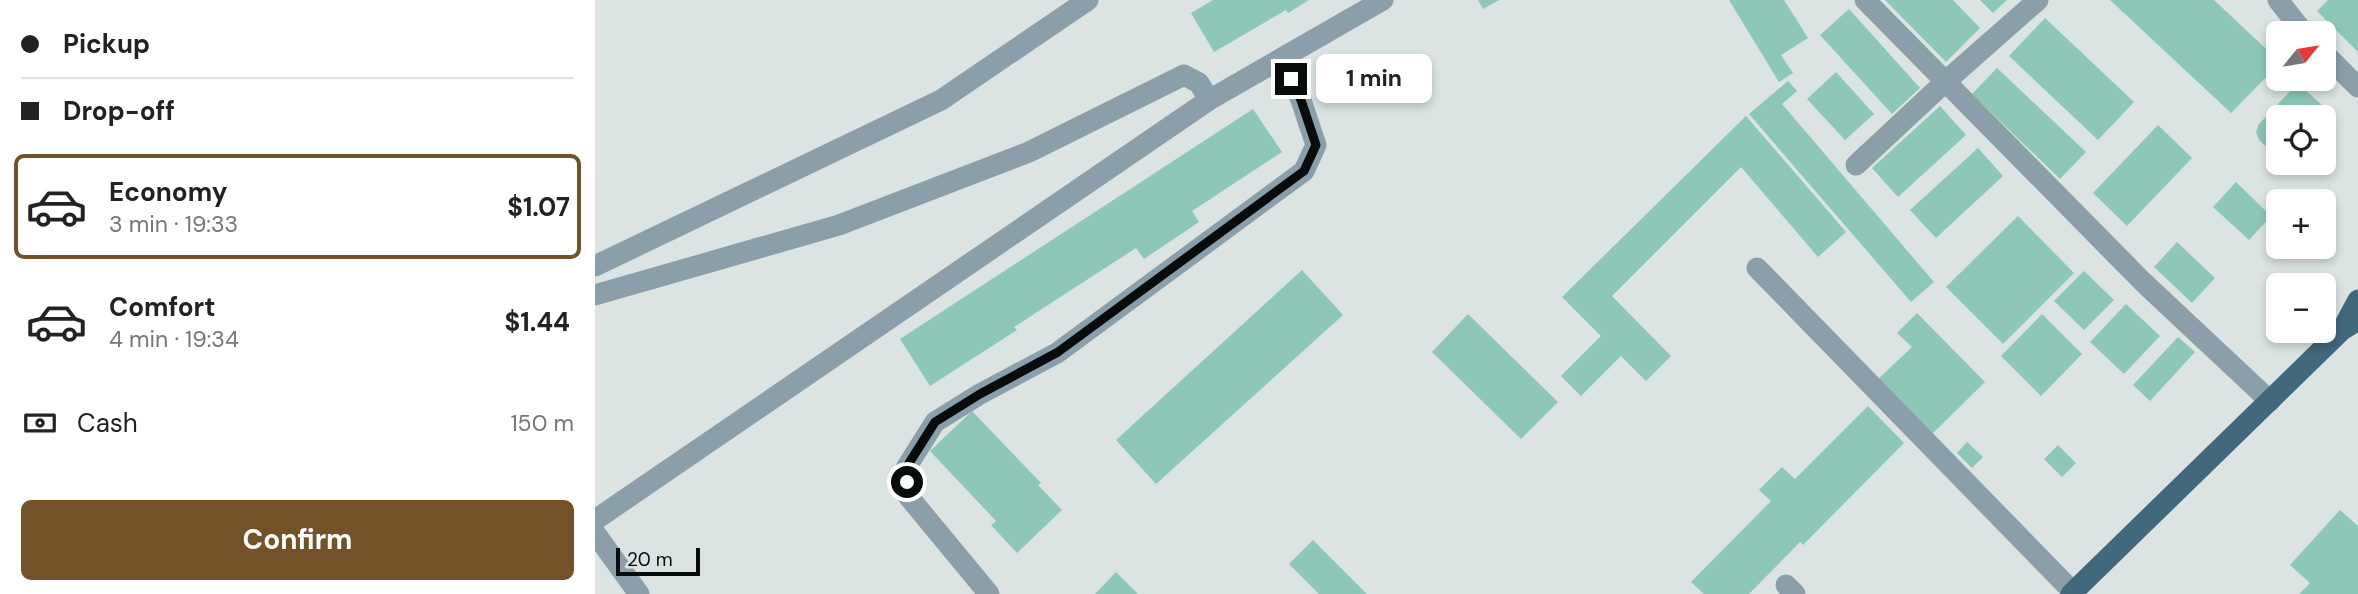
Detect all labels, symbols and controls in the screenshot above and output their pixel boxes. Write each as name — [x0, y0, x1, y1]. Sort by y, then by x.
north arrow — [2266, 21, 2336, 91]
map controls — [2266, 21, 2336, 343]
text: Pickup — [63, 27, 150, 61]
callout: 1 min — [1315, 55, 1431, 104]
route end — [1275, 63, 1307, 95]
text: 1 min — [1346, 63, 1402, 93]
text: Drop-off — [63, 94, 175, 128]
button: locate — [2266, 105, 2336, 175]
icon: car — [25, 175, 88, 238]
text: Economy — [109, 175, 227, 209]
button: + — [2266, 189, 2336, 259]
text: $1.07 — [507, 190, 570, 224]
text: 3 min · 19:33 — [109, 209, 238, 239]
button: − — [2266, 273, 2336, 343]
icon: car — [25, 290, 88, 353]
text: Comfort — [109, 290, 215, 324]
text: $1.44 — [504, 305, 570, 339]
text: 4 min · 19:34 — [109, 324, 239, 354]
icon: cash — [21, 404, 59, 442]
text: Cash — [77, 406, 138, 440]
text: 150 m — [510, 408, 574, 438]
route start — [891, 466, 923, 498]
button: Confirm — [21, 500, 574, 580]
scale bar — [616, 545, 700, 577]
text: 20 m — [627, 547, 673, 572]

